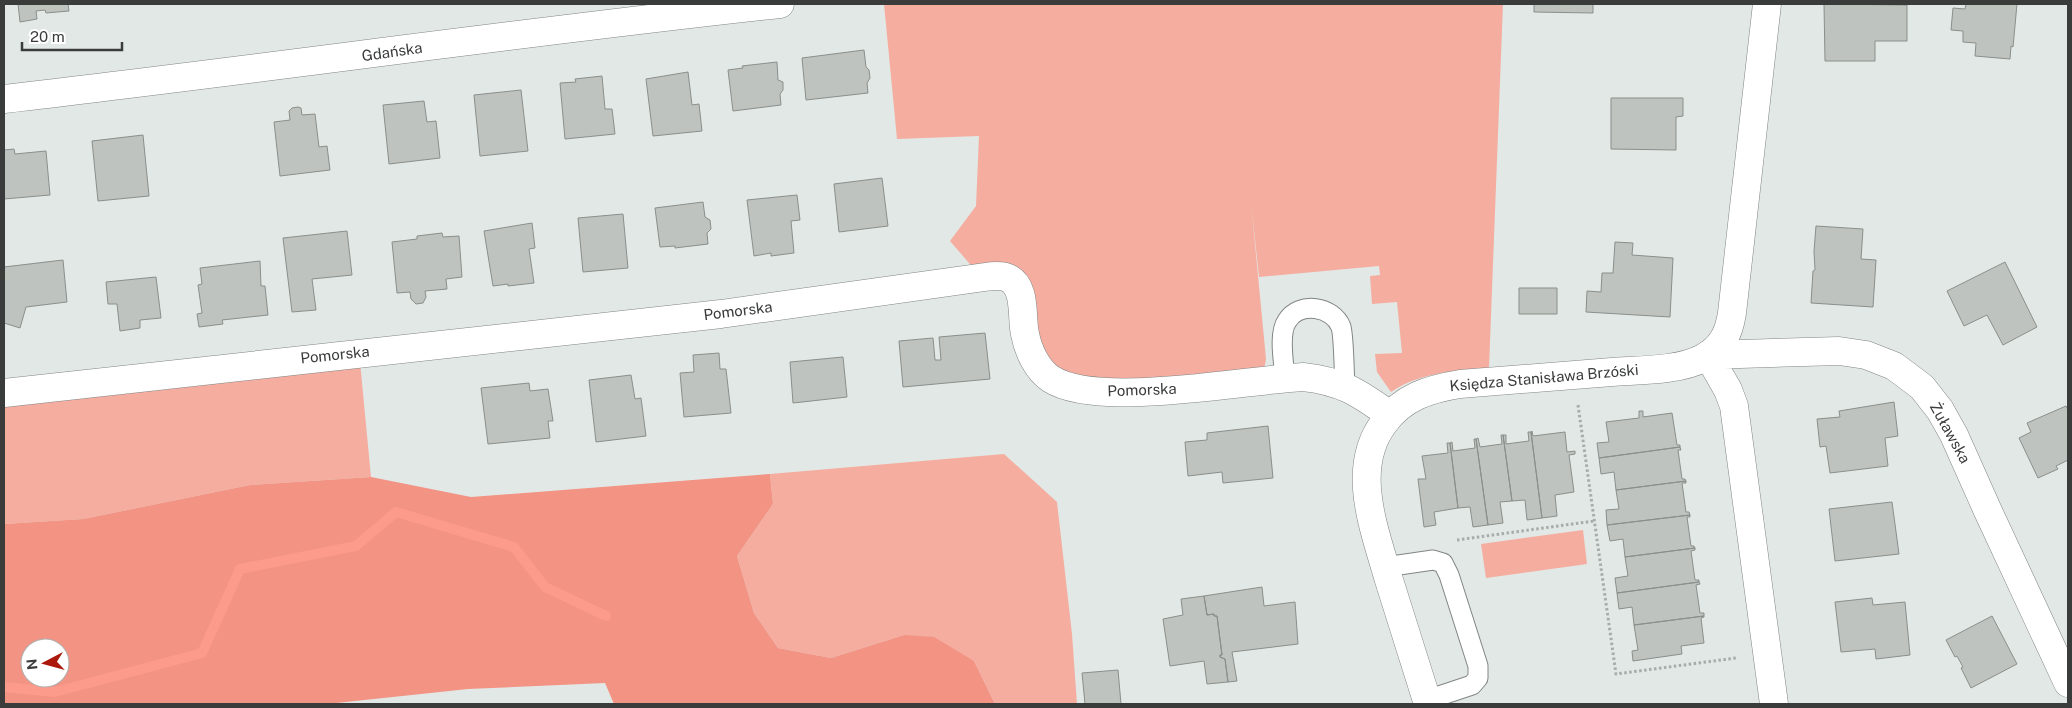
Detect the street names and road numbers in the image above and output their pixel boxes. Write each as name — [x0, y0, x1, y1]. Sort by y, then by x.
street label: Gdańska — [361, 39, 423, 64]
street label: Pomorska — [703, 298, 773, 323]
street label: Pomorska — [300, 342, 370, 367]
street label: Księdza Stanisława Brzóski — [1449, 361, 1639, 394]
street label: Pomorska — [1107, 380, 1177, 399]
street label: Żuławska — [1927, 399, 1975, 466]

